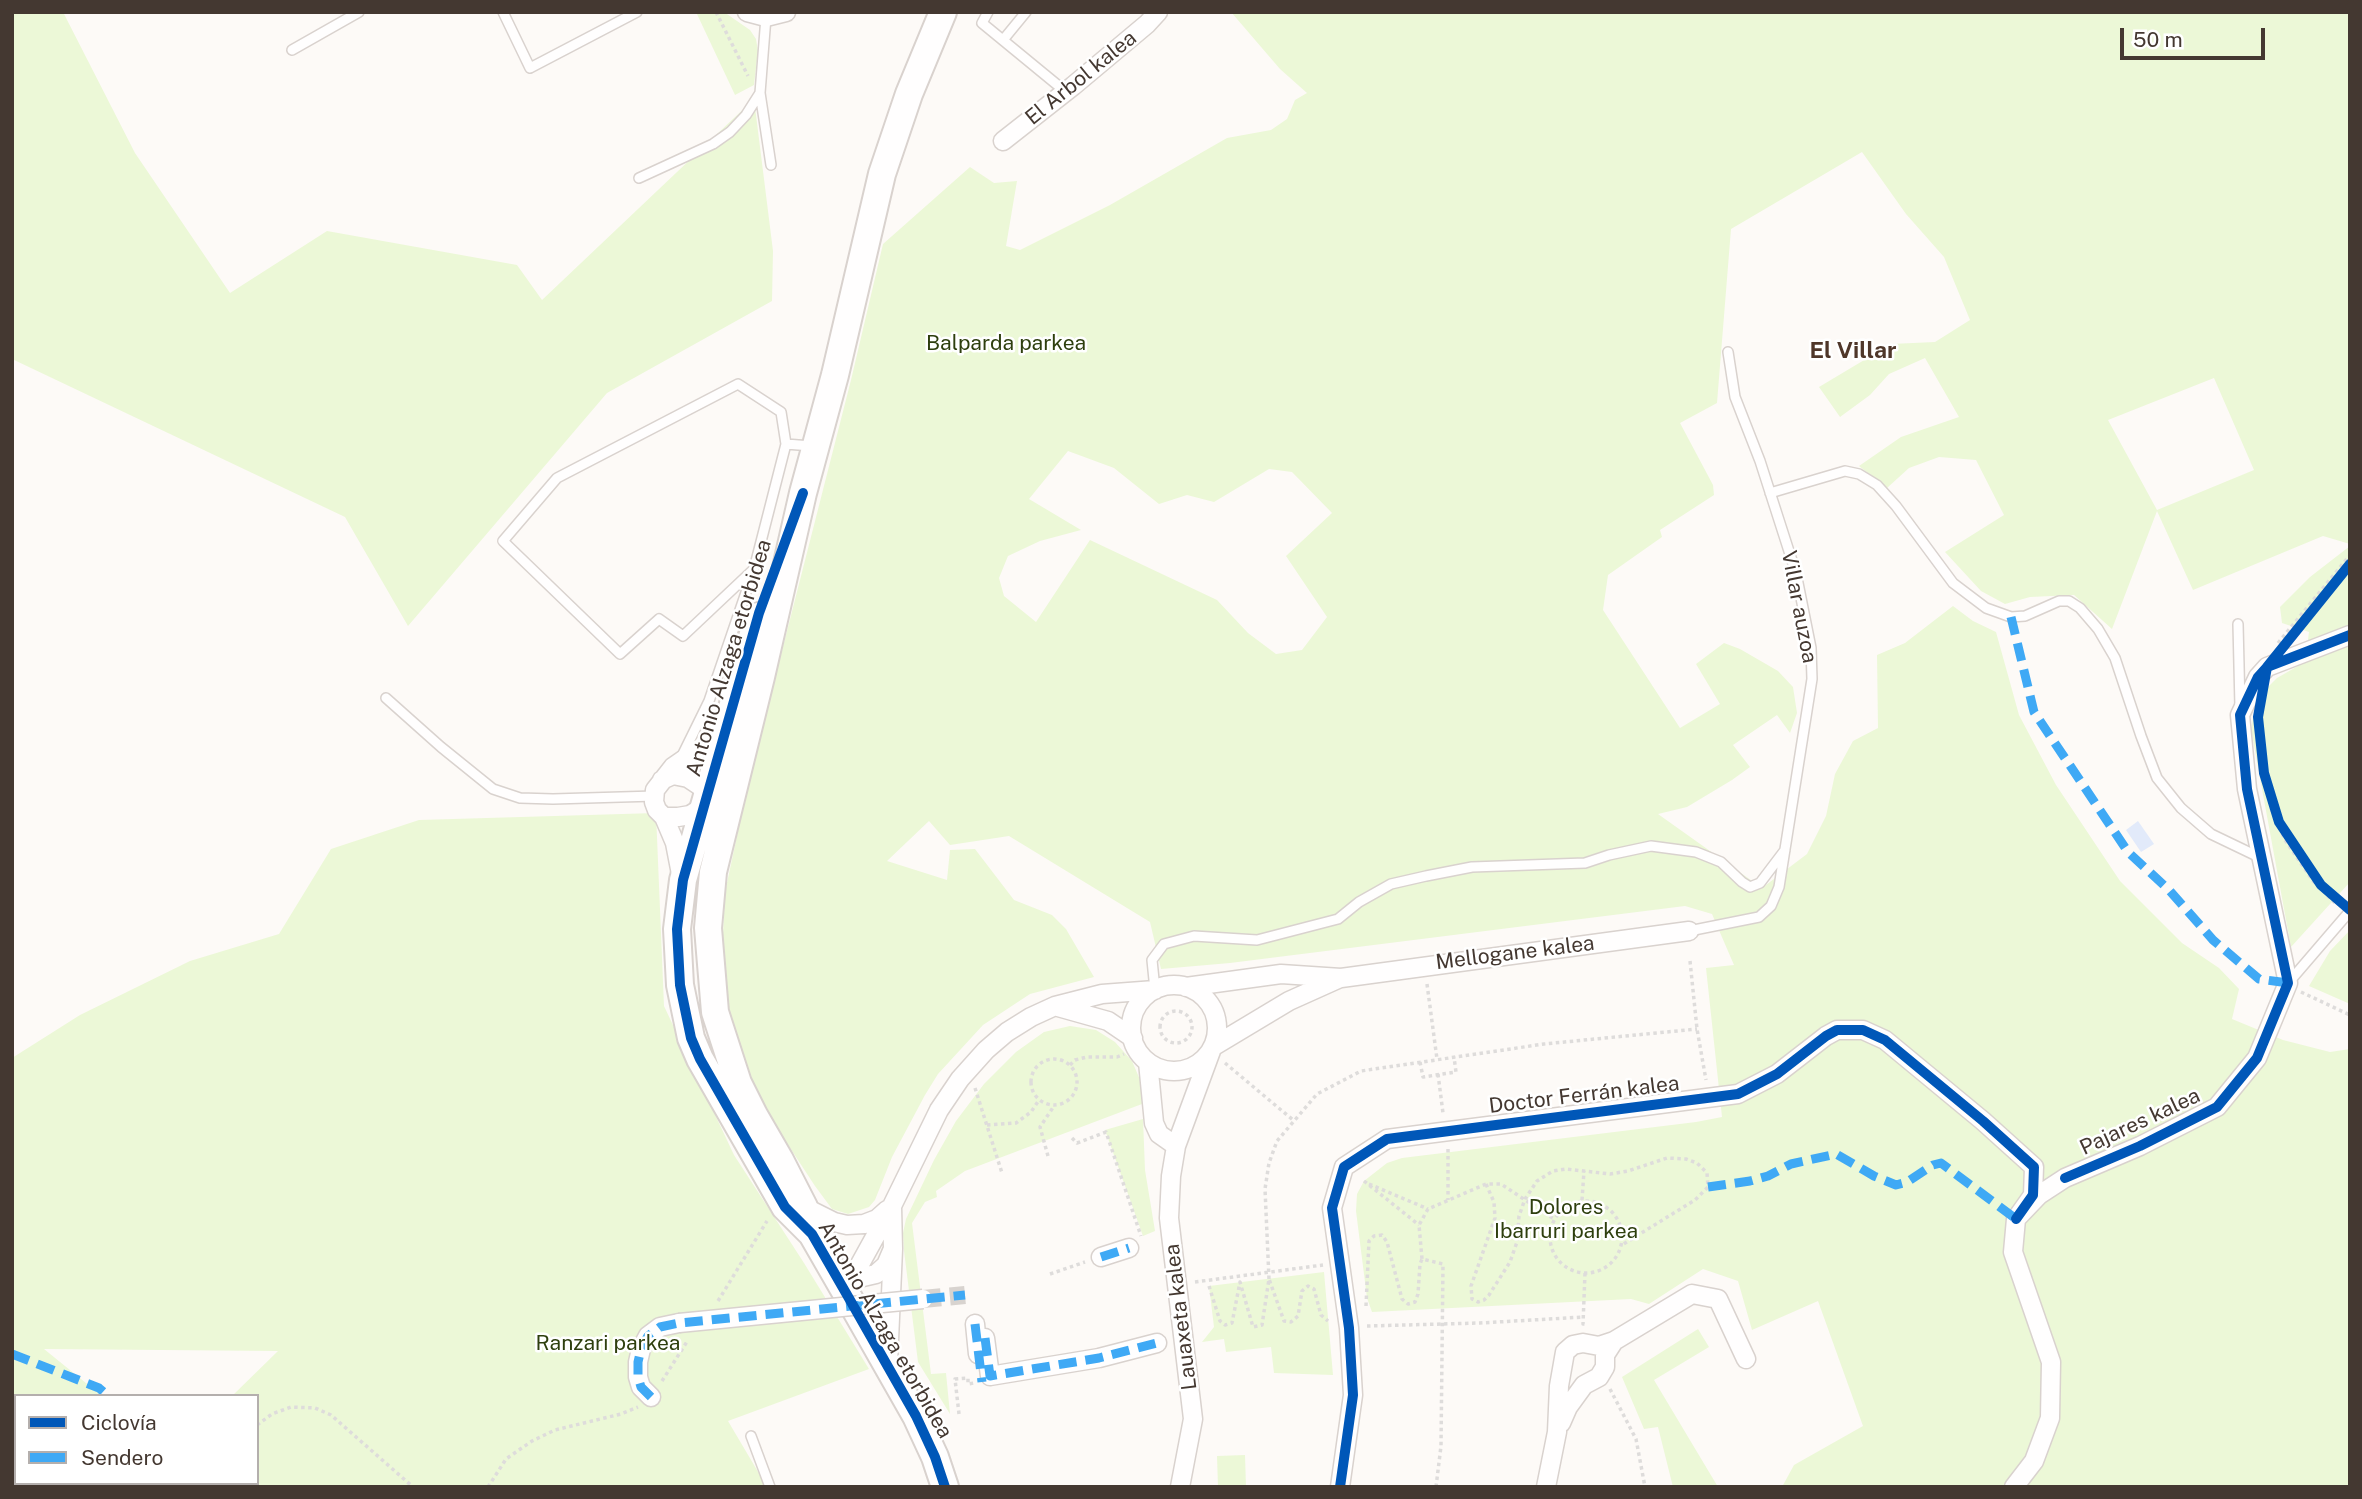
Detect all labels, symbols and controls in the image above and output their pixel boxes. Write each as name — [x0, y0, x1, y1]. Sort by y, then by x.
scale bar — [2124, 14, 2269, 58]
street label: El Arbol kalea — [1020, 26, 1142, 130]
text: 50 m — [2133, 27, 2183, 52]
park label: Balparda parkea — [926, 331, 1086, 357]
district label: El Villar — [1810, 337, 1896, 365]
street label: Antonio Alzaga etorbidea — [681, 537, 777, 779]
street label: Villar auzoa — [1776, 549, 1822, 665]
street label: Mellogane kalea — [1434, 931, 1596, 975]
street label: Doctor Ferrán kalea — [1487, 1071, 1681, 1119]
street label: Pajares kalea — [2076, 1083, 2204, 1161]
park label: Dolores Ibarruri parkea — [1494, 1195, 1638, 1245]
street label: Antonio Alzaga etorbidea — [813, 1217, 957, 1443]
street label: Lauaxeta kalea — [1160, 1243, 1202, 1391]
park label: Ranzari parkea — [536, 1331, 680, 1357]
legend — [14, 1394, 259, 1485]
text: Ciclovía — [81, 1410, 157, 1435]
text: Sendero — [81, 1445, 163, 1470]

